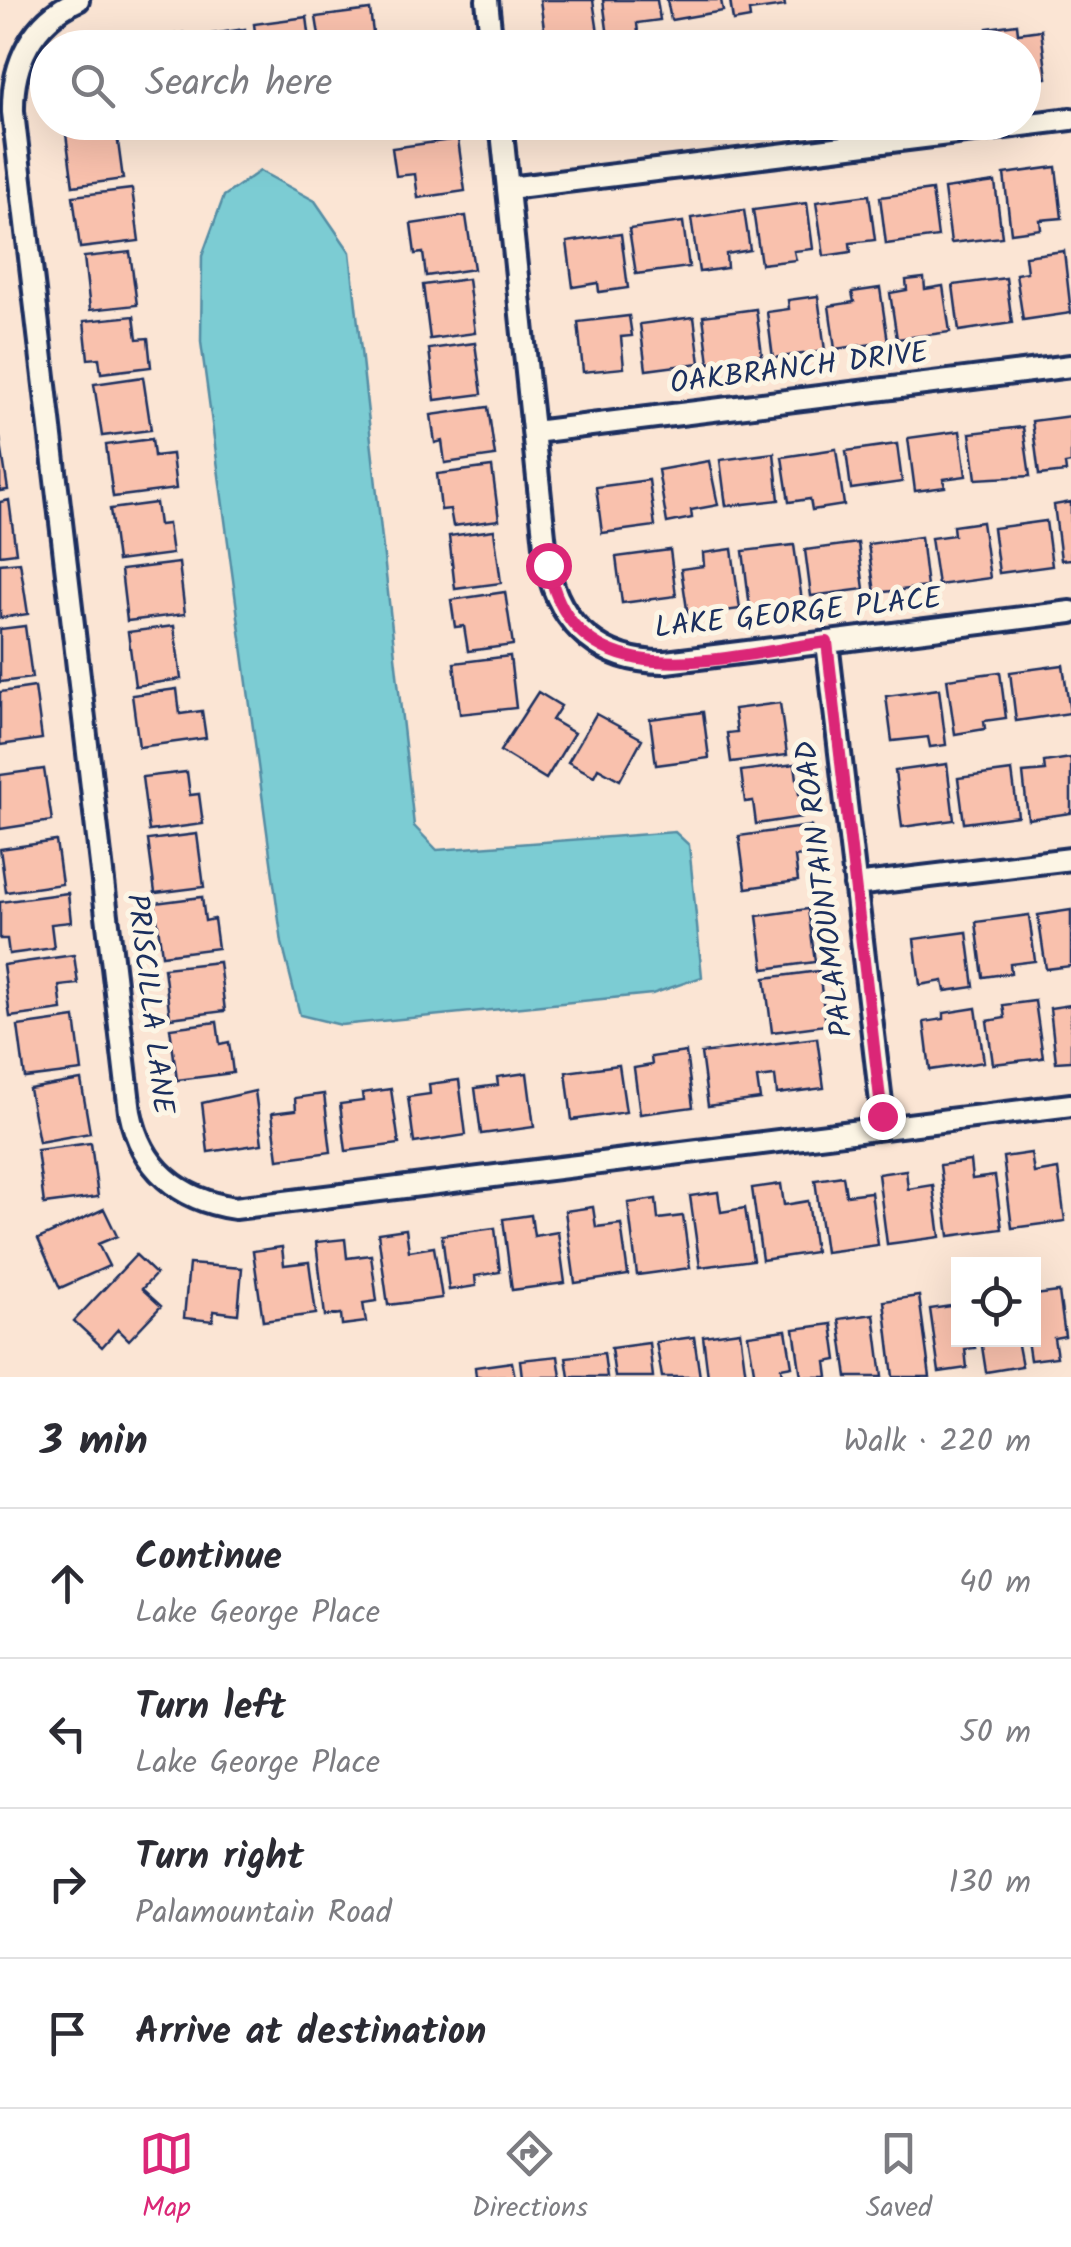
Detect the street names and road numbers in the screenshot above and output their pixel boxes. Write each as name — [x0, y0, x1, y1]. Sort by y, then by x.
street label: OAKBRANCH DRIVE — [667, 329, 932, 409]
street label: LAKE GEORGE PLACE — [652, 575, 945, 653]
street label: PALAMOUNTAIN ROAD — [783, 738, 867, 1040]
street label: PRISCILLA LANE — [112, 891, 187, 1118]

